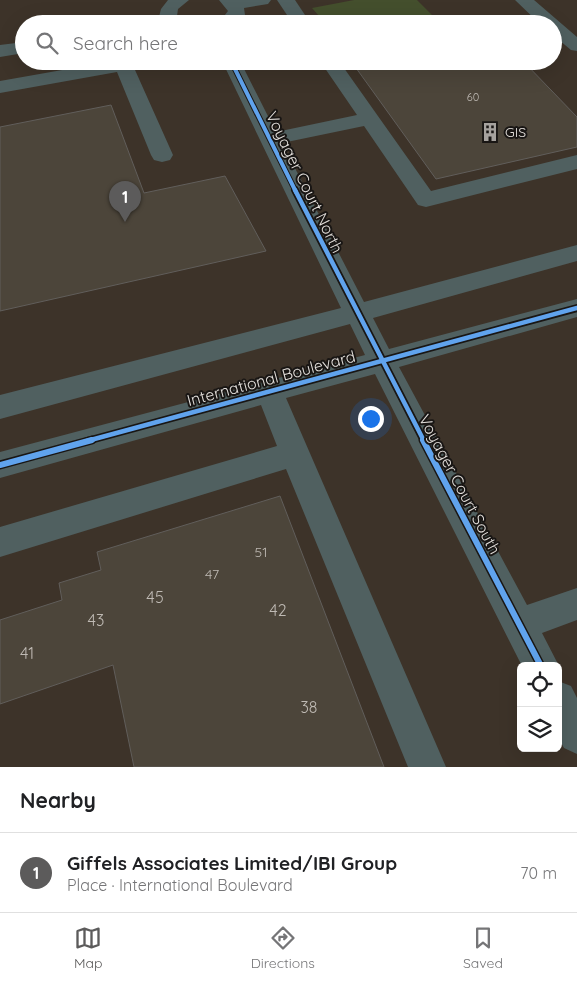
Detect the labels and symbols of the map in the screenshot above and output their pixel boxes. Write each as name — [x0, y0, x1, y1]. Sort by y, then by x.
house number: 60 — [467, 90, 479, 104]
street label: Voyager Court North — [262, 108, 348, 256]
building icon: GIS — [479, 121, 501, 143]
place label: GIS — [505, 123, 526, 141]
pin: 1 — [109, 181, 141, 222]
street label: International Boulevard — [185, 346, 357, 410]
your location — [358, 406, 384, 432]
street label: Voyager Court South — [415, 411, 505, 557]
house number: 51 — [255, 543, 267, 561]
house number: 47 — [205, 565, 219, 583]
house number: 45 — [146, 587, 164, 607]
house number: 42 — [269, 600, 287, 620]
house number: 43 — [88, 610, 104, 630]
house number: 41 — [20, 643, 34, 663]
house number: 38 — [300, 697, 318, 717]

